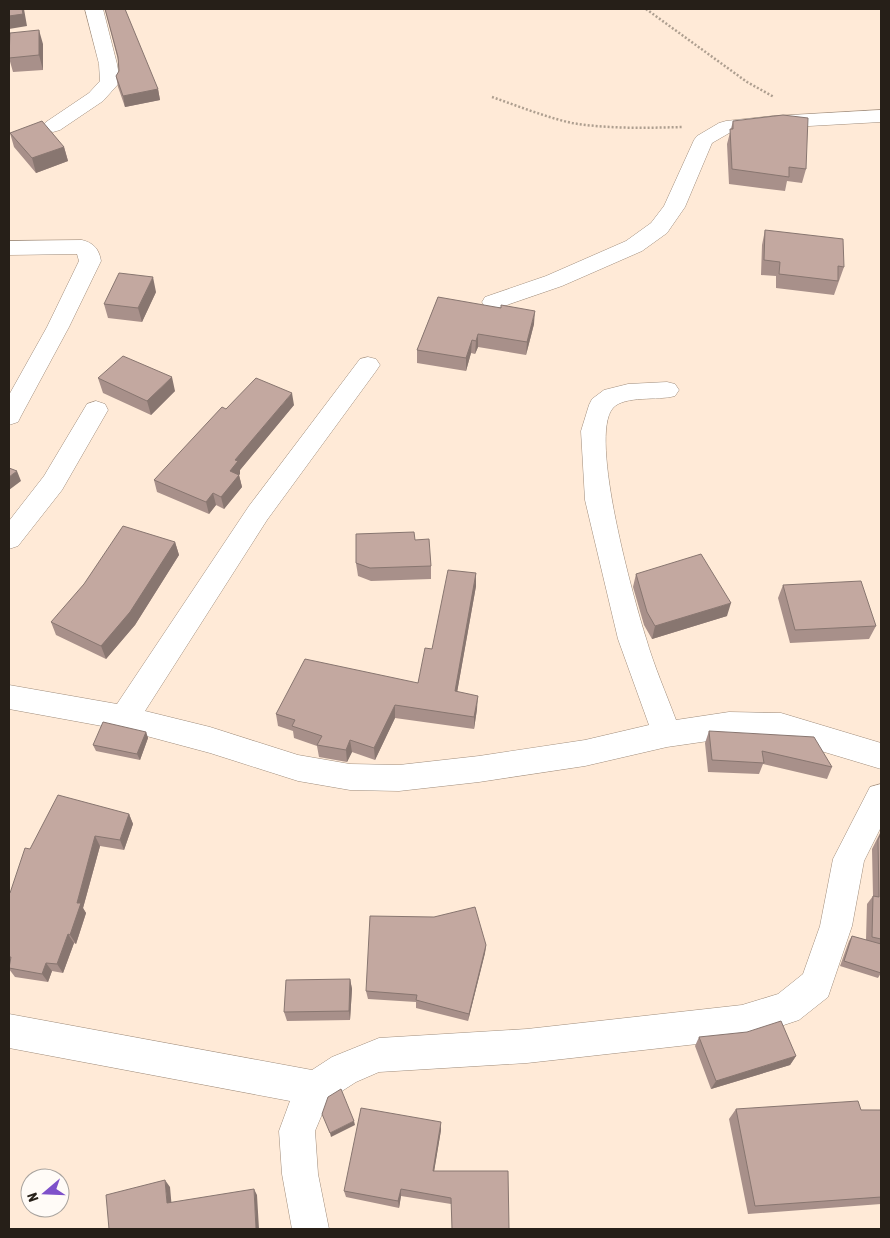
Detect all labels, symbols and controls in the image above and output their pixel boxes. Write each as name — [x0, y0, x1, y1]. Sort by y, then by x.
north arrow — [20, 1168, 70, 1218]
text: N — [24, 1191, 42, 1204]

